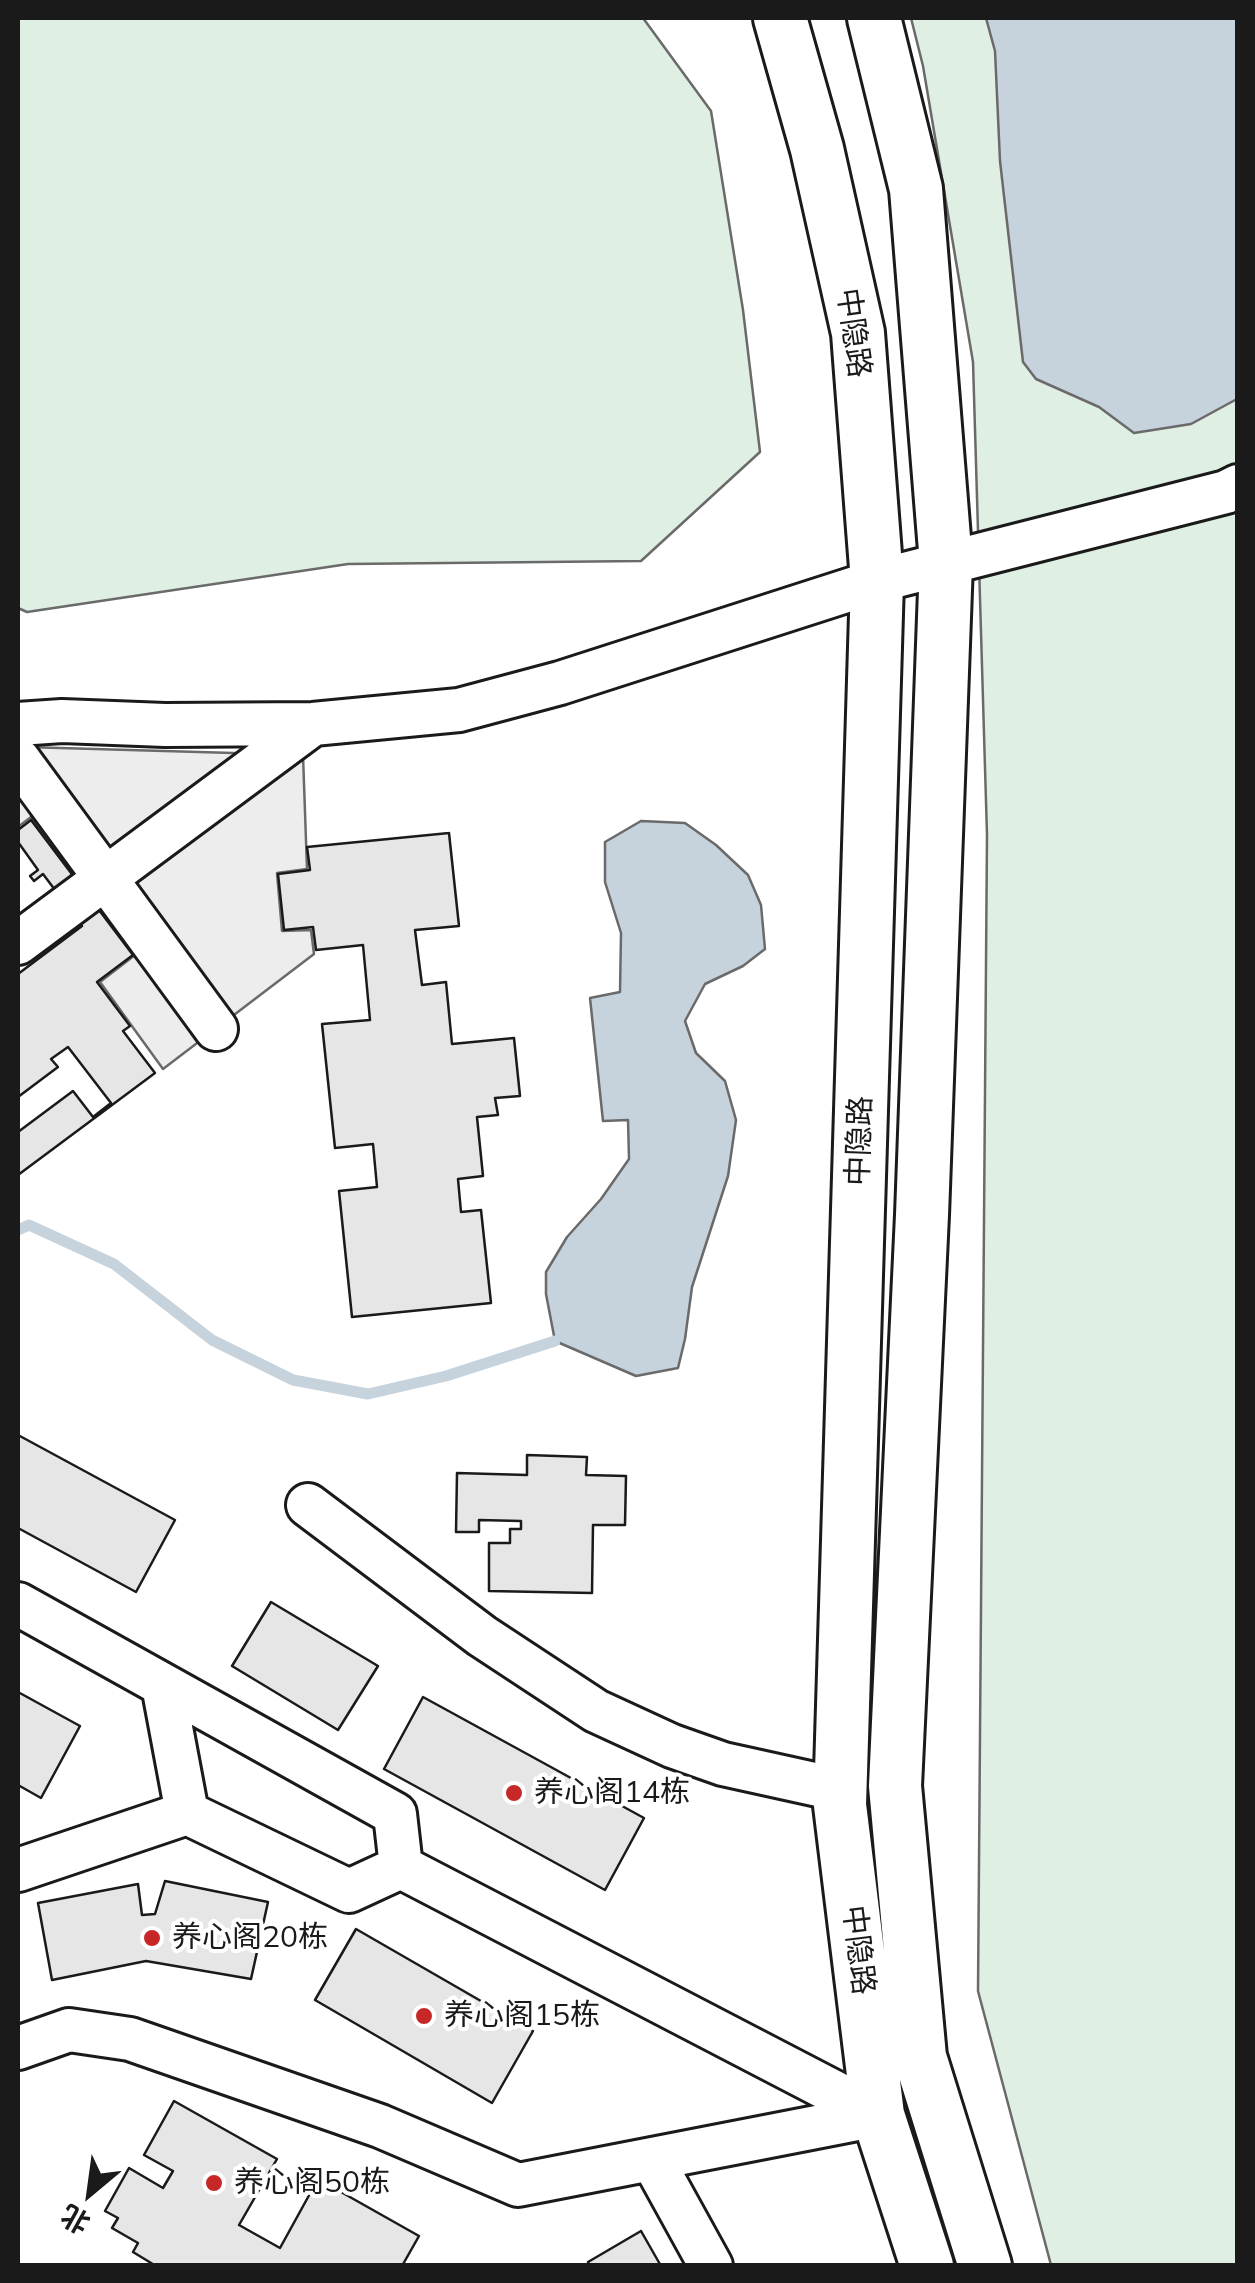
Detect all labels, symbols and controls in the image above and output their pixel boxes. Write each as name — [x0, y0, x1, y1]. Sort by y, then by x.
street label: 中隐路 — [829, 286, 877, 380]
street label: 中隐路 — [840, 1095, 880, 1187]
place label: 养心阁14栋 — [534, 1775, 690, 1811]
marker: 养心阁14栋 — [503, 1782, 525, 1804]
street label: 中隐路 — [835, 1903, 881, 1997]
place label: 养心阁20栋 — [172, 1920, 328, 1956]
marker: 养心阁20栋 — [141, 1927, 163, 1949]
place label: 养心阁15栋 — [444, 1998, 600, 2034]
marker: 养心阁15栋 — [413, 2005, 435, 2027]
north arrow — [40, 2143, 140, 2243]
place label: 养心阁50栋 — [234, 2165, 390, 2201]
marker: 养心阁50栋 — [203, 2172, 225, 2194]
text: 北 — [54, 2198, 96, 2242]

